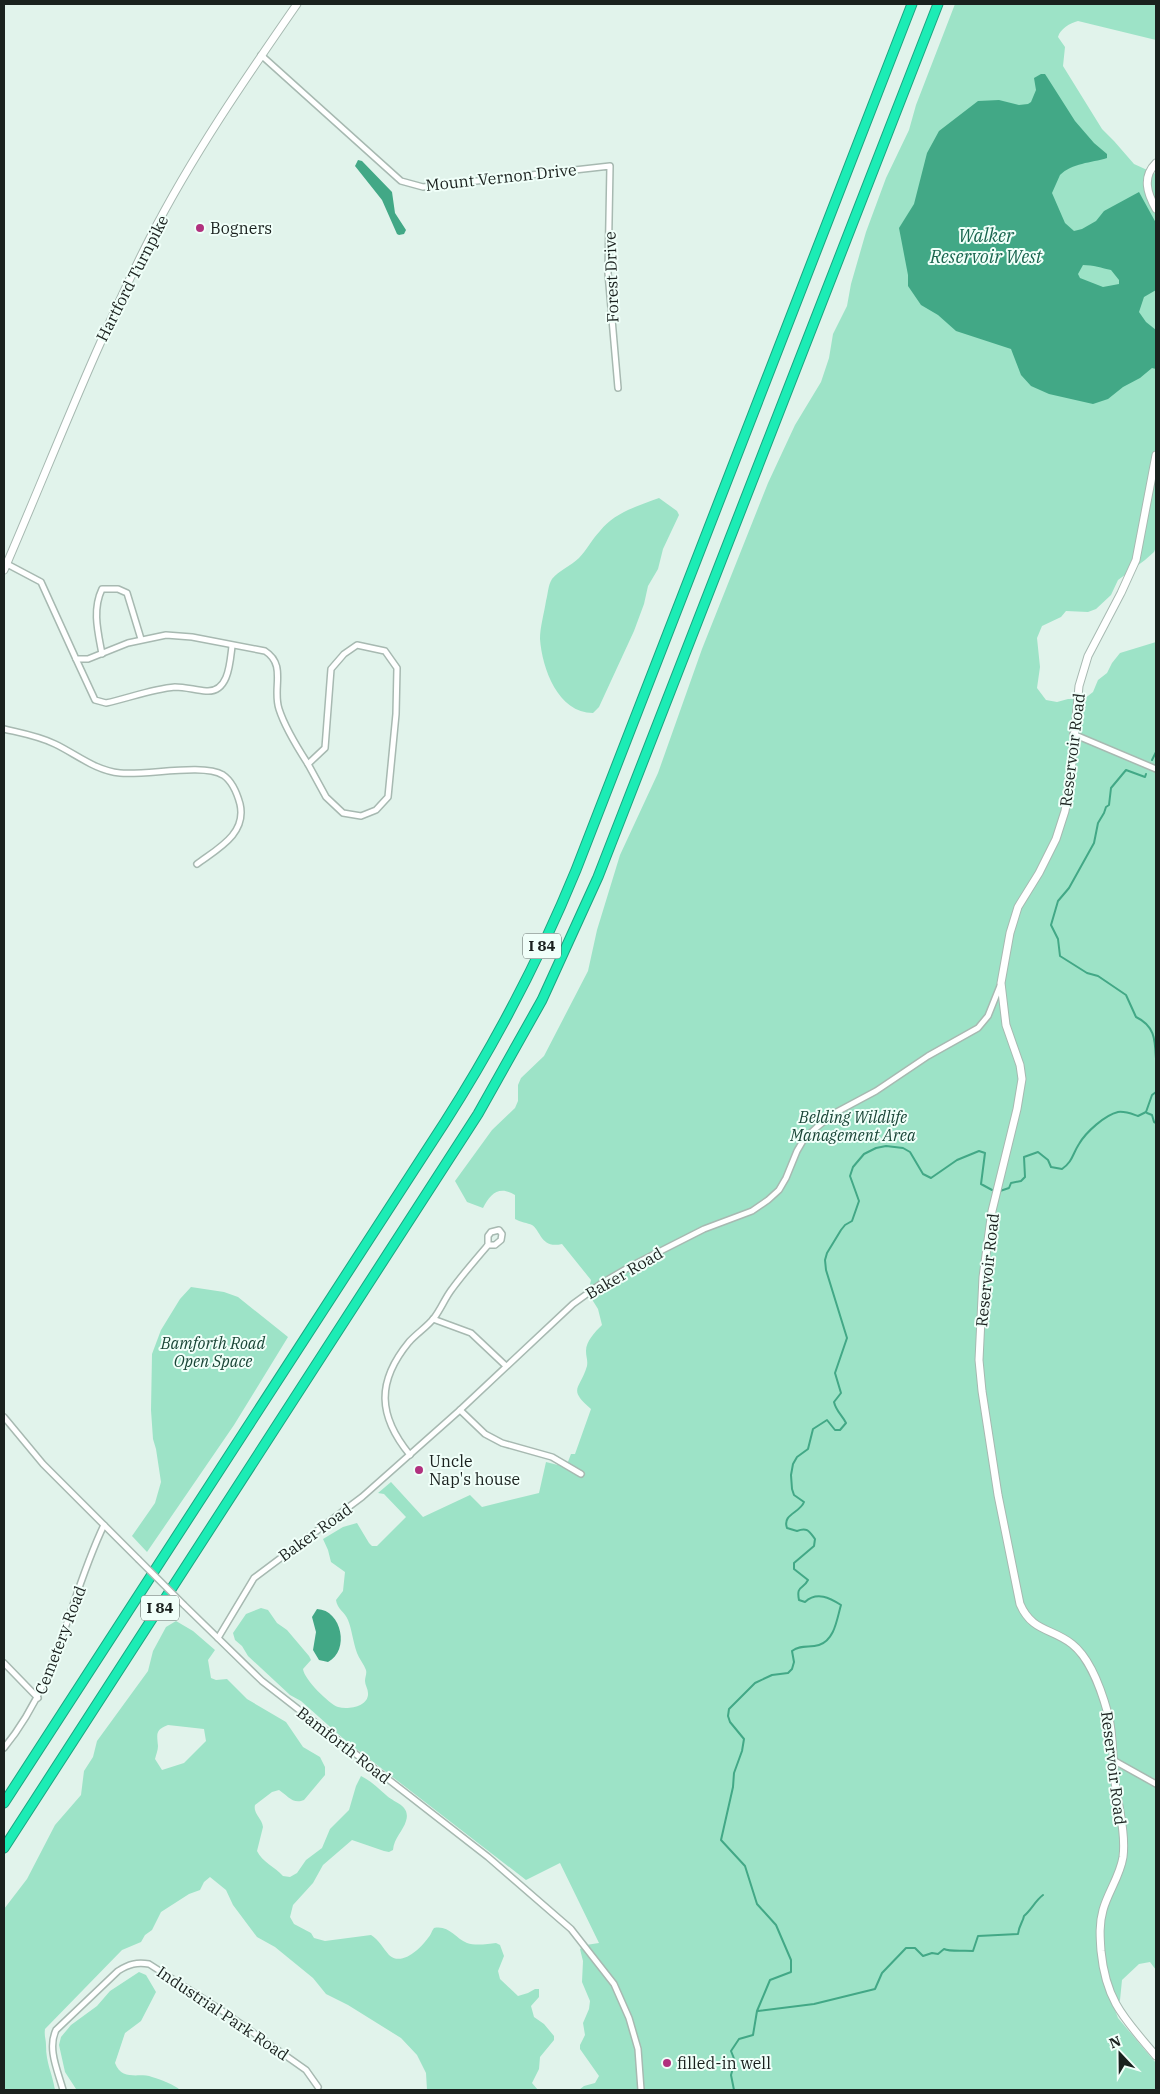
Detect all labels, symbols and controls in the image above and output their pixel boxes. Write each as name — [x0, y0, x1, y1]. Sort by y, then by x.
street label: Mount Vernon Drive — [425, 159, 577, 195]
street label: Hartford Turnpike — [92, 212, 172, 344]
place label: Bogners — [210, 218, 272, 238]
marker: Bogners — [194, 222, 206, 234]
water label: Walker Reservoir West — [929, 224, 1043, 268]
street label: Forest Drive — [599, 231, 623, 323]
street label: Reservoir Road — [1055, 692, 1089, 808]
road number: I 84 — [523, 934, 561, 958]
park label: Belding Wildlife Management Area — [789, 1107, 916, 1145]
street label: Reservoir Road — [971, 1212, 1003, 1328]
street label: Baker Road — [582, 1243, 667, 1303]
park label: Bamforth Road Open Space — [160, 1333, 266, 1371]
place label: Uncle Nap's house — [429, 1451, 520, 1489]
marker: Uncle Nap's house — [413, 1464, 425, 1476]
street label: Baker Road — [274, 1498, 356, 1565]
street label: Cemetery Road — [30, 1583, 90, 1697]
road number: I 84 — [141, 1596, 179, 1620]
street label: Bamforth Road — [293, 1702, 395, 1788]
street label: Reservoir Road — [1097, 1710, 1131, 1826]
street label: Industrial Park Road — [153, 1961, 293, 2065]
north arrow — [1095, 2029, 1145, 2079]
text: N — [1107, 2032, 1124, 2052]
place label: filled-in well — [677, 2053, 771, 2073]
marker: filled-in well — [661, 2057, 673, 2069]

